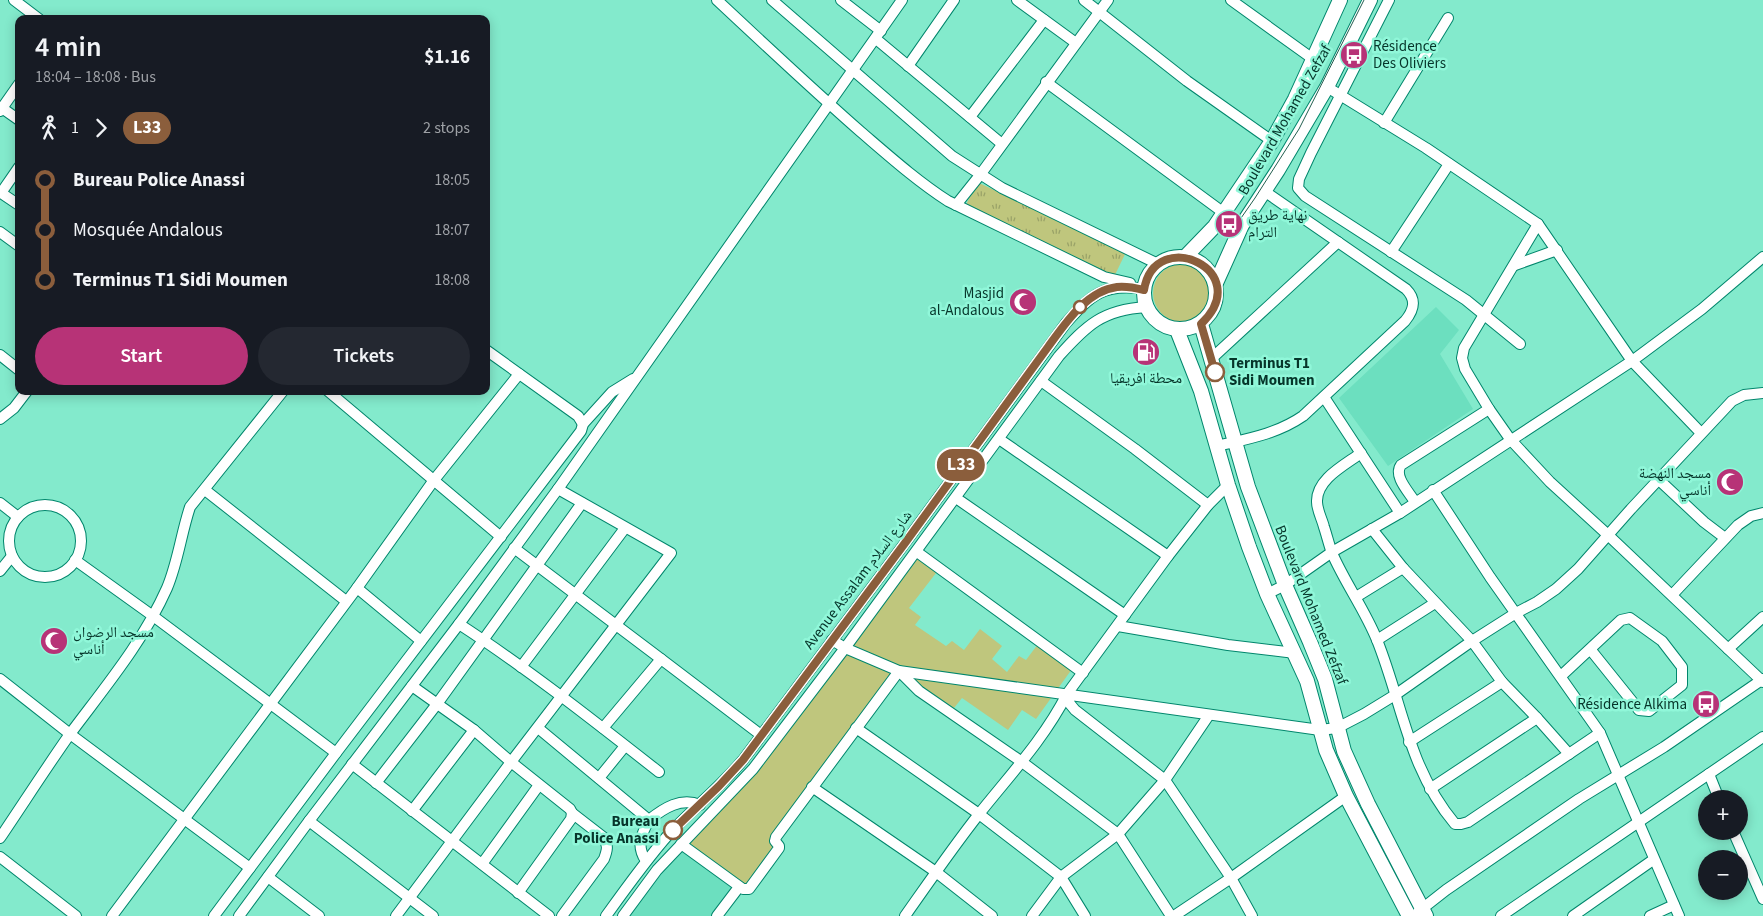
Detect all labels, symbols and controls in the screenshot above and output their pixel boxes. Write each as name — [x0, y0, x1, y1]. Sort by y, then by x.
text: 4 min — [35, 27, 102, 67]
place label: Résidence Des Oliviers — [1373, 36, 1446, 74]
street label: Boulevard Mohamed Zefzaf — [1233, 40, 1337, 199]
bus stop icon: Résidence Des Oliviers — [1339, 40, 1369, 70]
text: $1.16 — [424, 44, 470, 71]
text: 18:04 – 18:08 · Bus — [35, 66, 156, 88]
icon: walk — [35, 114, 63, 142]
icon: forward — [87, 114, 115, 142]
text: L33 — [133, 115, 161, 140]
text: 1 — [71, 117, 79, 139]
text: 2 stops — [423, 117, 470, 139]
text: Bureau Police Anassi — [73, 167, 245, 194]
text: 18:05 — [434, 169, 470, 191]
place label: نهاية طريق الترام — [1248, 205, 1307, 243]
bus stop icon: نهاية طريق الترام — [1214, 209, 1244, 239]
text: Mosquée Andalous — [73, 217, 223, 244]
text: 18:07 — [434, 219, 470, 241]
text: Terminus T1 Sidi Moumen — [73, 267, 288, 294]
text: 18:08 — [434, 269, 470, 291]
place label: Masjid al-Andalous — [929, 283, 1004, 321]
mosque icon: Masjid al-Andalous — [1008, 287, 1038, 317]
unlabelled marker — [1073, 300, 1087, 314]
button: Start — [35, 327, 248, 385]
button: Tickets — [258, 327, 470, 385]
fuel station icon: محطة افريقيا — [1131, 337, 1161, 367]
place label: Terminus T1 Sidi Moumen — [1229, 353, 1315, 391]
marker: Terminus T1 Sidi Moumen — [1205, 362, 1225, 382]
place label: محطة افريقيا — [1110, 368, 1182, 389]
line badge: L33 — [932, 449, 990, 481]
text: L33 — [947, 452, 975, 477]
place label: مسجد النهضة أناسي — [1639, 463, 1711, 501]
mosque icon: مسجد النهضة أناسي — [1715, 467, 1745, 497]
street label: Avenue Assalam شارع السلام — [799, 506, 917, 654]
street label: Boulevard Mohamed Zefzaf — [1269, 522, 1353, 688]
place label: مسجد الرضوان أناسي — [73, 622, 154, 660]
mosque icon: مسجد الرضوان أناسي — [39, 626, 69, 656]
bus stop icon: Résidence Alkima — [1691, 689, 1721, 719]
place label: Résidence Alkima — [1577, 694, 1687, 715]
map controls — [1698, 790, 1748, 900]
button: + — [1698, 790, 1748, 840]
place label: Bureau Police Anassi — [574, 811, 659, 849]
marker: Bureau Police Anassi — [663, 820, 683, 840]
button: − — [1698, 850, 1748, 900]

